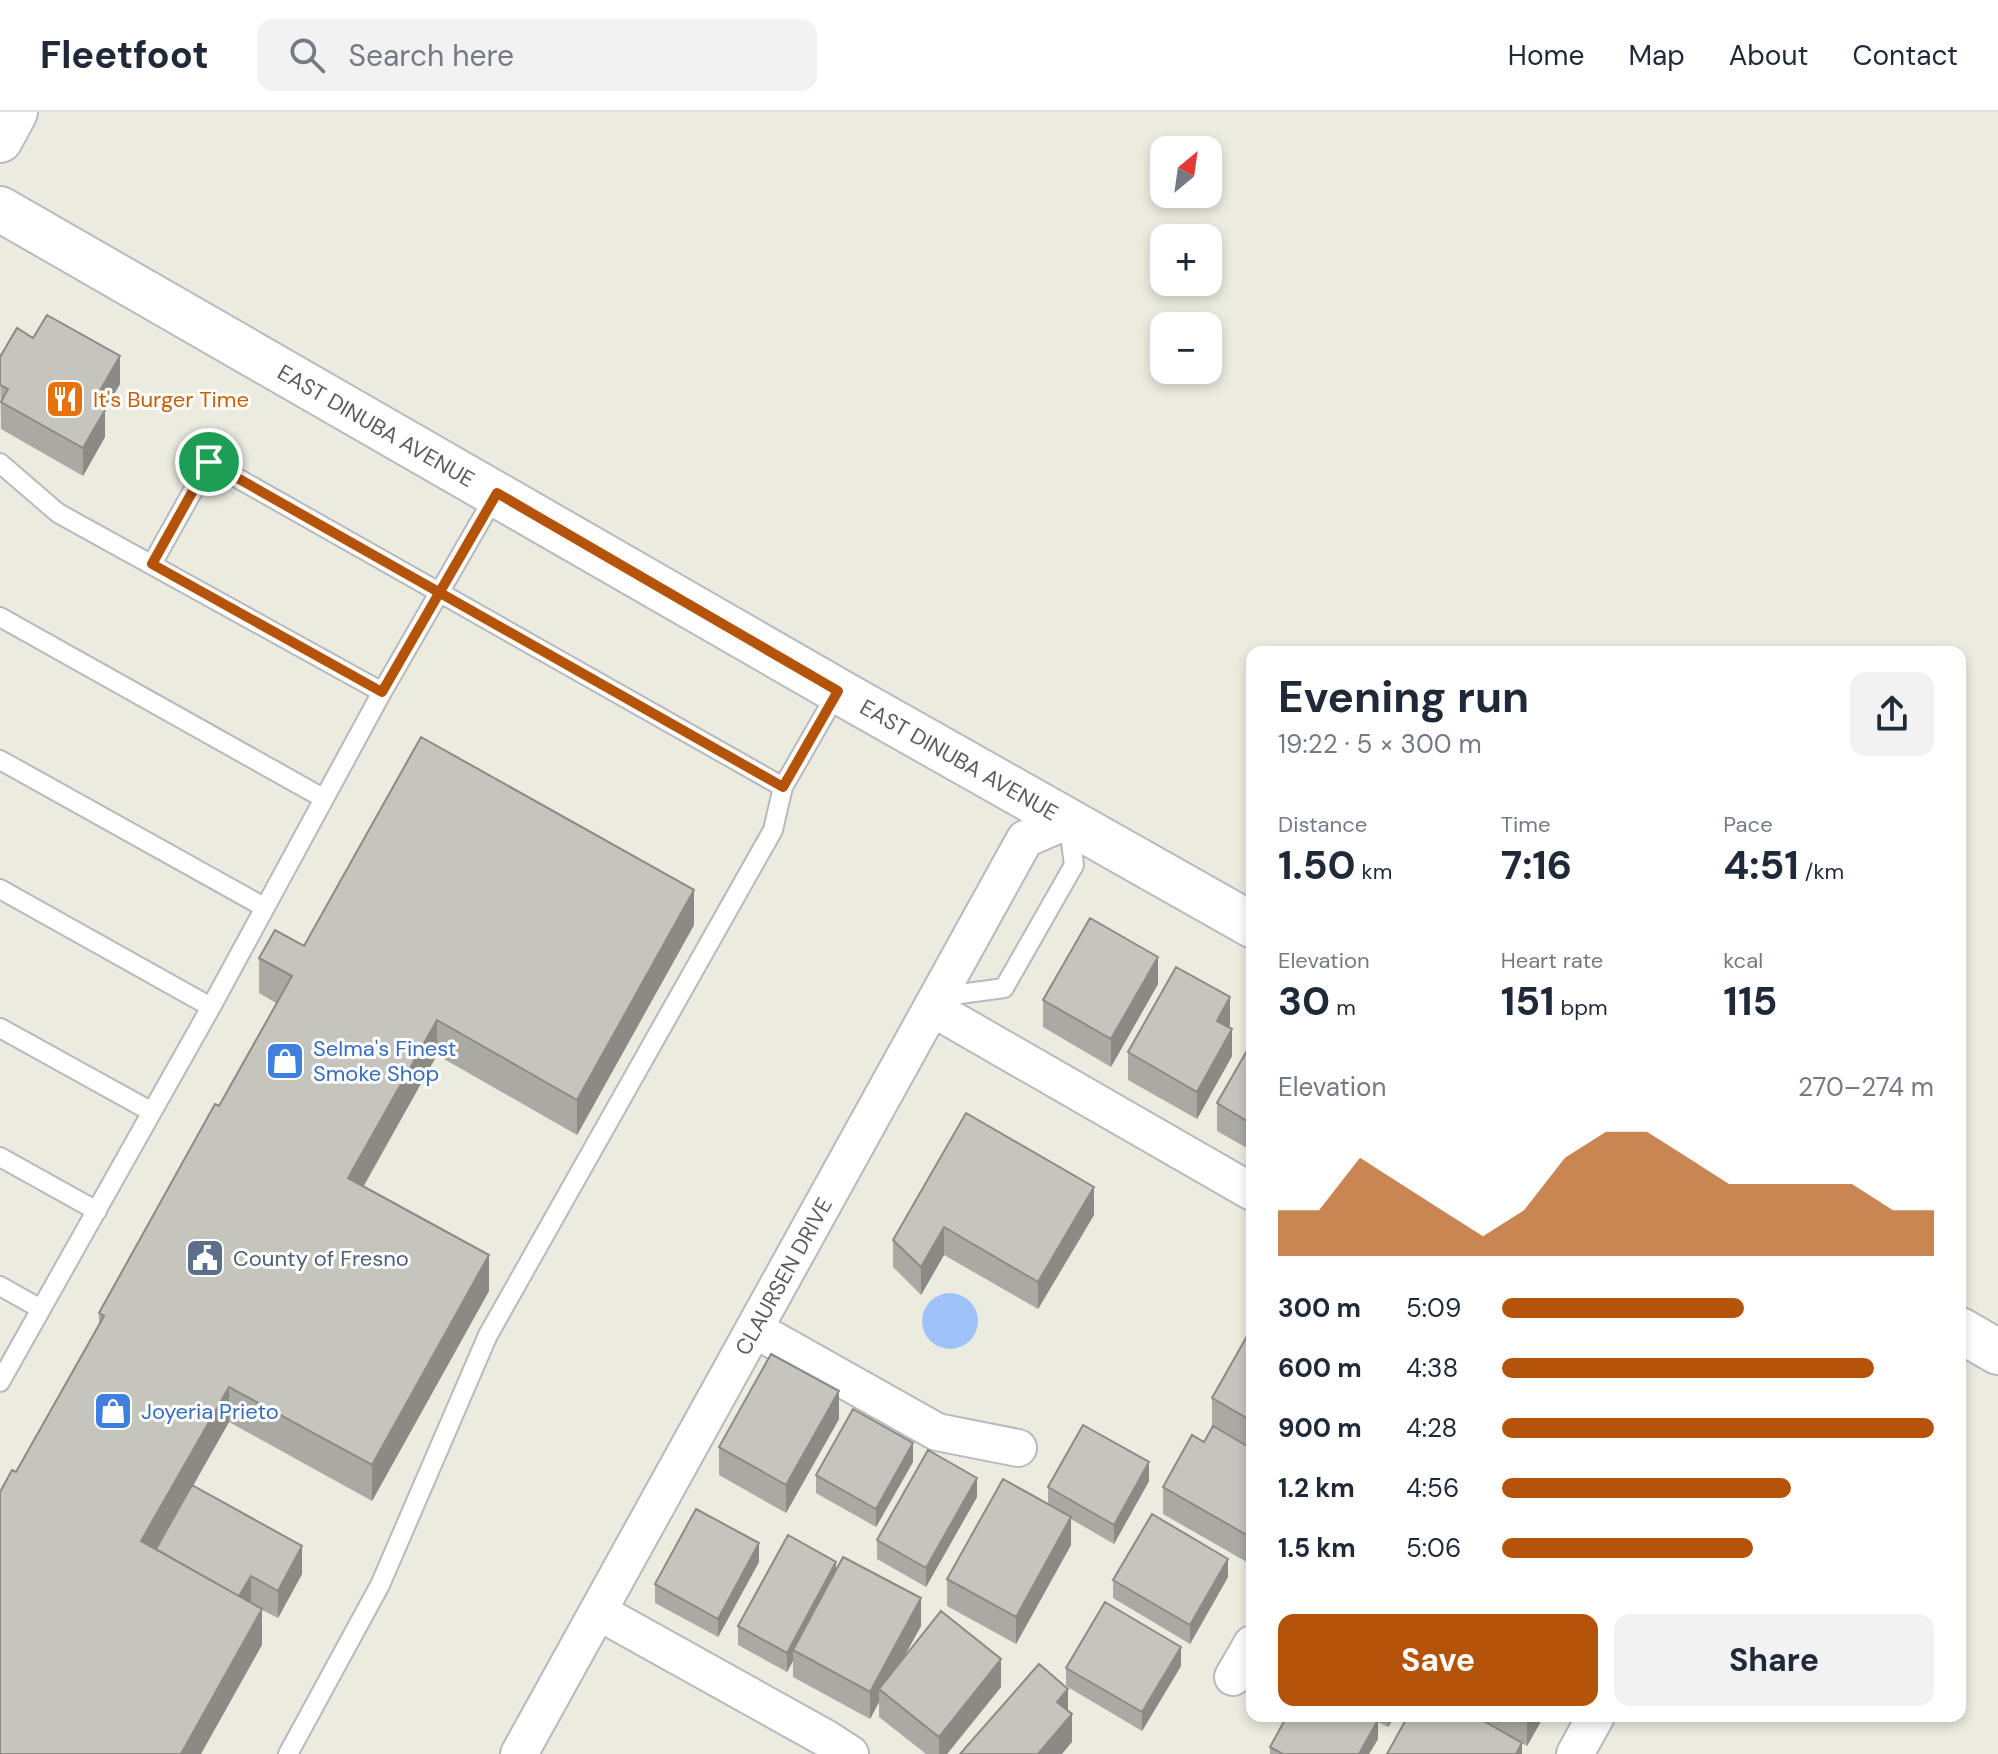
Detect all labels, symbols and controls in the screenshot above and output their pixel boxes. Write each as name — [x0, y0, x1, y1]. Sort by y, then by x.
search box — [257, 19, 817, 91]
text: Fleetfoot — [40, 30, 209, 80]
icon: search — [285, 33, 329, 77]
text: Search here — [349, 36, 514, 75]
text: Home — [1508, 37, 1584, 74]
text: Map — [1628, 37, 1685, 74]
text: About — [1729, 37, 1808, 74]
text: Contact — [1852, 37, 1958, 74]
north arrow — [1150, 136, 1222, 208]
map controls — [1150, 136, 1222, 384]
button: + — [1150, 224, 1222, 296]
button: − — [1150, 312, 1222, 384]
street label: EAST DINUBA AVENUE — [272, 358, 480, 494]
restaurant icon: It's Burger Time — [44, 378, 86, 420]
place label: It's Burger Time — [93, 385, 249, 414]
pin — [175, 428, 243, 496]
icon: arrive — [187, 440, 231, 484]
text: Evening run — [1278, 668, 1529, 726]
button: share — [1850, 672, 1934, 756]
street label: EAST DINUBA AVENUE — [855, 693, 1063, 827]
text: 19:22 · 5 × 300 m — [1278, 727, 1482, 761]
text: Distance — [1278, 810, 1367, 839]
text: Time — [1501, 810, 1550, 839]
text: Pace — [1723, 810, 1773, 839]
text: 1.50 — [1278, 839, 1356, 891]
text: 7:16 — [1501, 839, 1572, 891]
text: 4:51 — [1723, 839, 1799, 891]
text: km — [1356, 857, 1392, 886]
text: /km — [1799, 857, 1844, 886]
text: Elevation — [1278, 946, 1370, 975]
text: Heart rate — [1501, 946, 1603, 975]
text: kcal — [1723, 946, 1763, 975]
text: 30 — [1278, 975, 1330, 1027]
text: 151 — [1501, 975, 1555, 1027]
text: 115 — [1723, 975, 1777, 1027]
text: m — [1330, 993, 1356, 1022]
text: bpm — [1555, 993, 1608, 1022]
place label: Selma's Finest Smoke Shop — [313, 1034, 457, 1088]
shop icon: Selma's Finest Smoke Shop — [264, 1040, 306, 1082]
text: Elevation — [1278, 1070, 1386, 1104]
text: 270–274 m — [1798, 1070, 1934, 1104]
street label: CLAURSEN DRIVE — [728, 1193, 839, 1360]
public building icon: County of Fresno — [184, 1237, 226, 1279]
place label: County of Fresno — [233, 1244, 409, 1273]
text: 300 m — [1278, 1291, 1361, 1325]
text: 5:09 — [1406, 1291, 1461, 1325]
text: 600 m — [1278, 1351, 1362, 1385]
text: 4:38 — [1406, 1351, 1458, 1385]
shop icon: Joyeria Prieto — [92, 1390, 134, 1432]
place label: Joyeria Prieto — [141, 1397, 279, 1426]
text: 900 m — [1278, 1411, 1362, 1445]
text: 4:28 — [1406, 1411, 1457, 1445]
text: 1.2 km — [1278, 1471, 1355, 1505]
text: 4:56 — [1406, 1471, 1459, 1505]
text: 1.5 km — [1278, 1531, 1356, 1565]
text: 5:06 — [1406, 1531, 1461, 1565]
button: Save — [1278, 1614, 1598, 1706]
button: Share — [1614, 1614, 1934, 1706]

